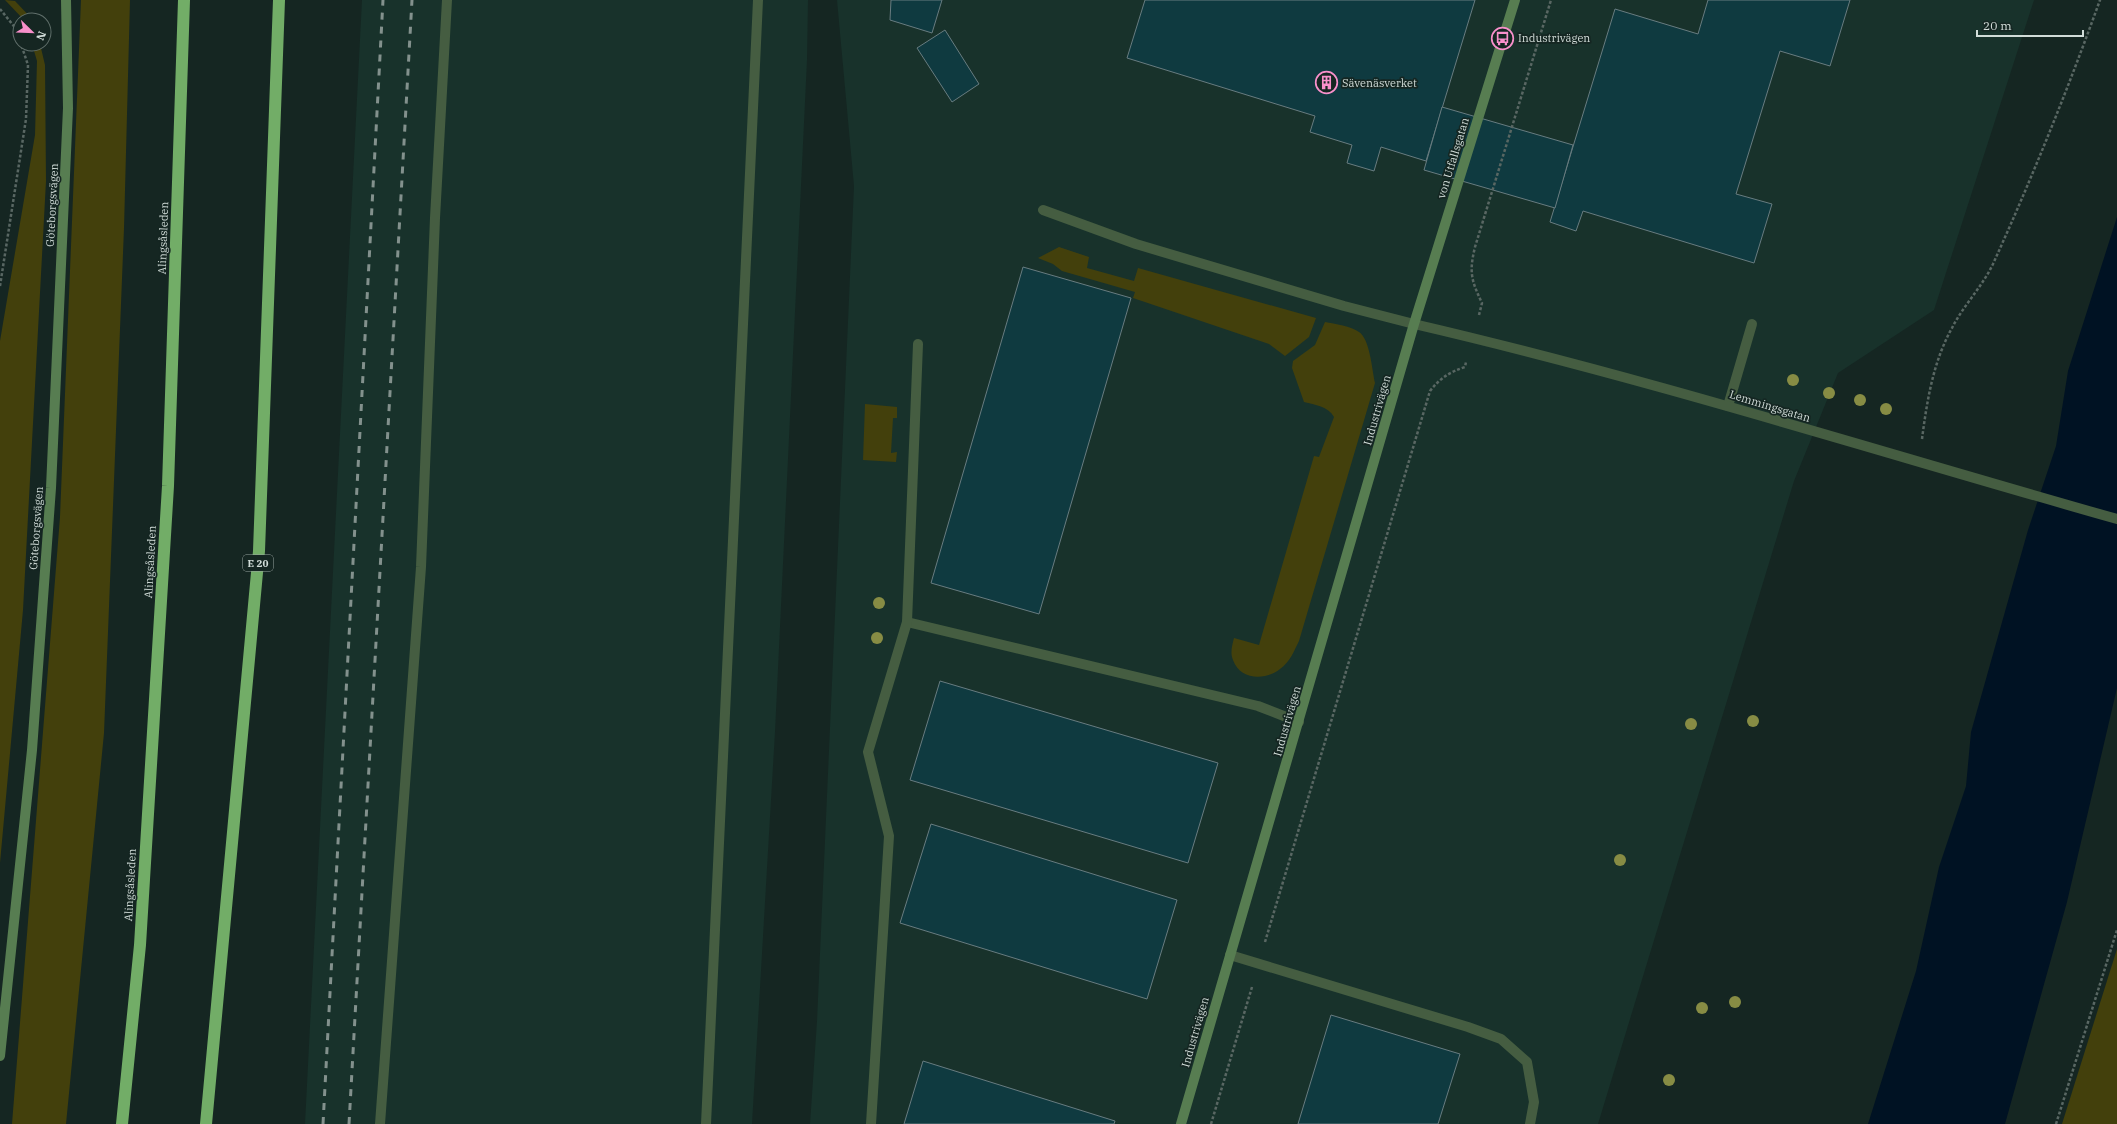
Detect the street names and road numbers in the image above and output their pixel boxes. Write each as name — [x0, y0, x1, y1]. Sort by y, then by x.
street label: von Utfallsgatan — [1434, 116, 1472, 200]
street label: Göteborgsvägen — [43, 163, 61, 247]
street label: Alingsåsleden — [155, 201, 171, 275]
street label: Industrivägen — [1360, 373, 1394, 447]
street label: Lemmingsgatan — [1728, 387, 1812, 425]
street label: Göteborgsvägen — [26, 486, 46, 570]
street label: Alingsåsleden — [141, 525, 159, 599]
road number: E 20 — [243, 555, 273, 571]
street label: Industrivägen — [1270, 684, 1304, 758]
street label: Alingsåsleden — [121, 848, 139, 922]
street label: Industrivägen — [1178, 995, 1212, 1069]

